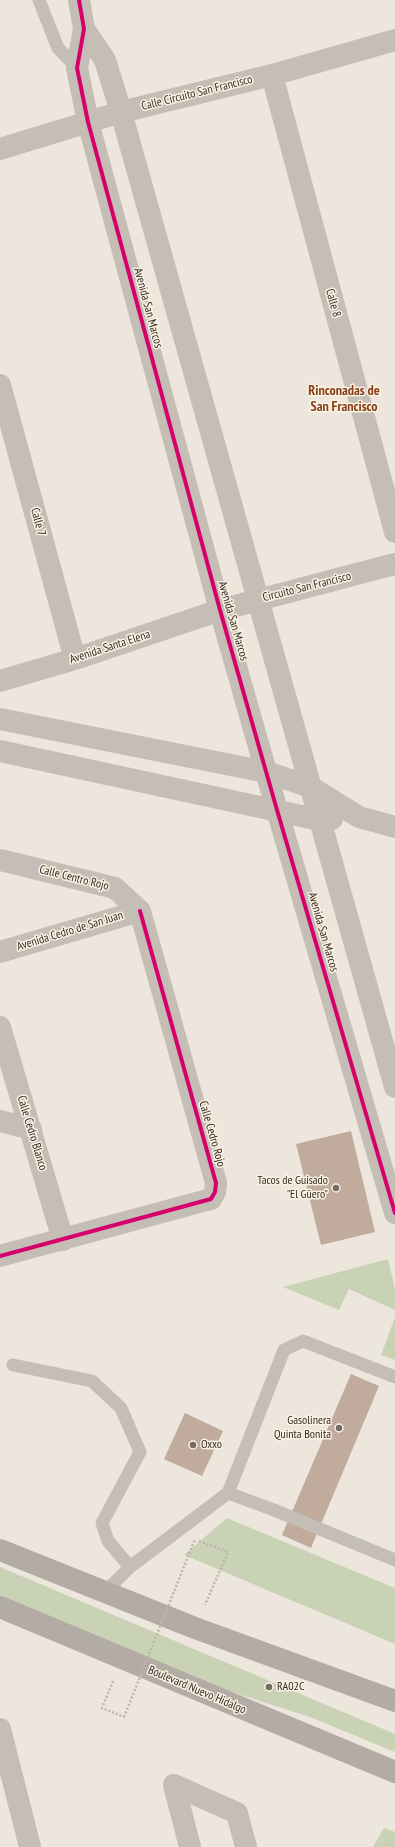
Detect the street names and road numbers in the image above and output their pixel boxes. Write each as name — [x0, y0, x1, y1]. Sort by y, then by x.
street label: Calle Circuito San Francisco — [140, 72, 254, 114]
street label: Avenida San Marcos — [130, 266, 166, 350]
street label: Calle 8 — [322, 287, 344, 319]
street label: Calle 7 — [27, 506, 49, 538]
street label: Circuito San Francisco — [261, 569, 353, 605]
street label: Avenida San Marcos — [215, 580, 251, 662]
street label: Avenida Santa Elena — [68, 627, 152, 667]
street label: Calle Centro Rojo — [38, 862, 110, 894]
street label: Avenida San Marcos — [305, 891, 341, 973]
street label: Avenida Cedro de San Juan — [15, 908, 125, 954]
street label: Calle Cedro Blanco — [14, 1094, 50, 1172]
street label: Calle Cedro Rojo — [196, 1099, 228, 1169]
street label: Boulevard Nuevo Hidalgo — [146, 1663, 248, 1717]

